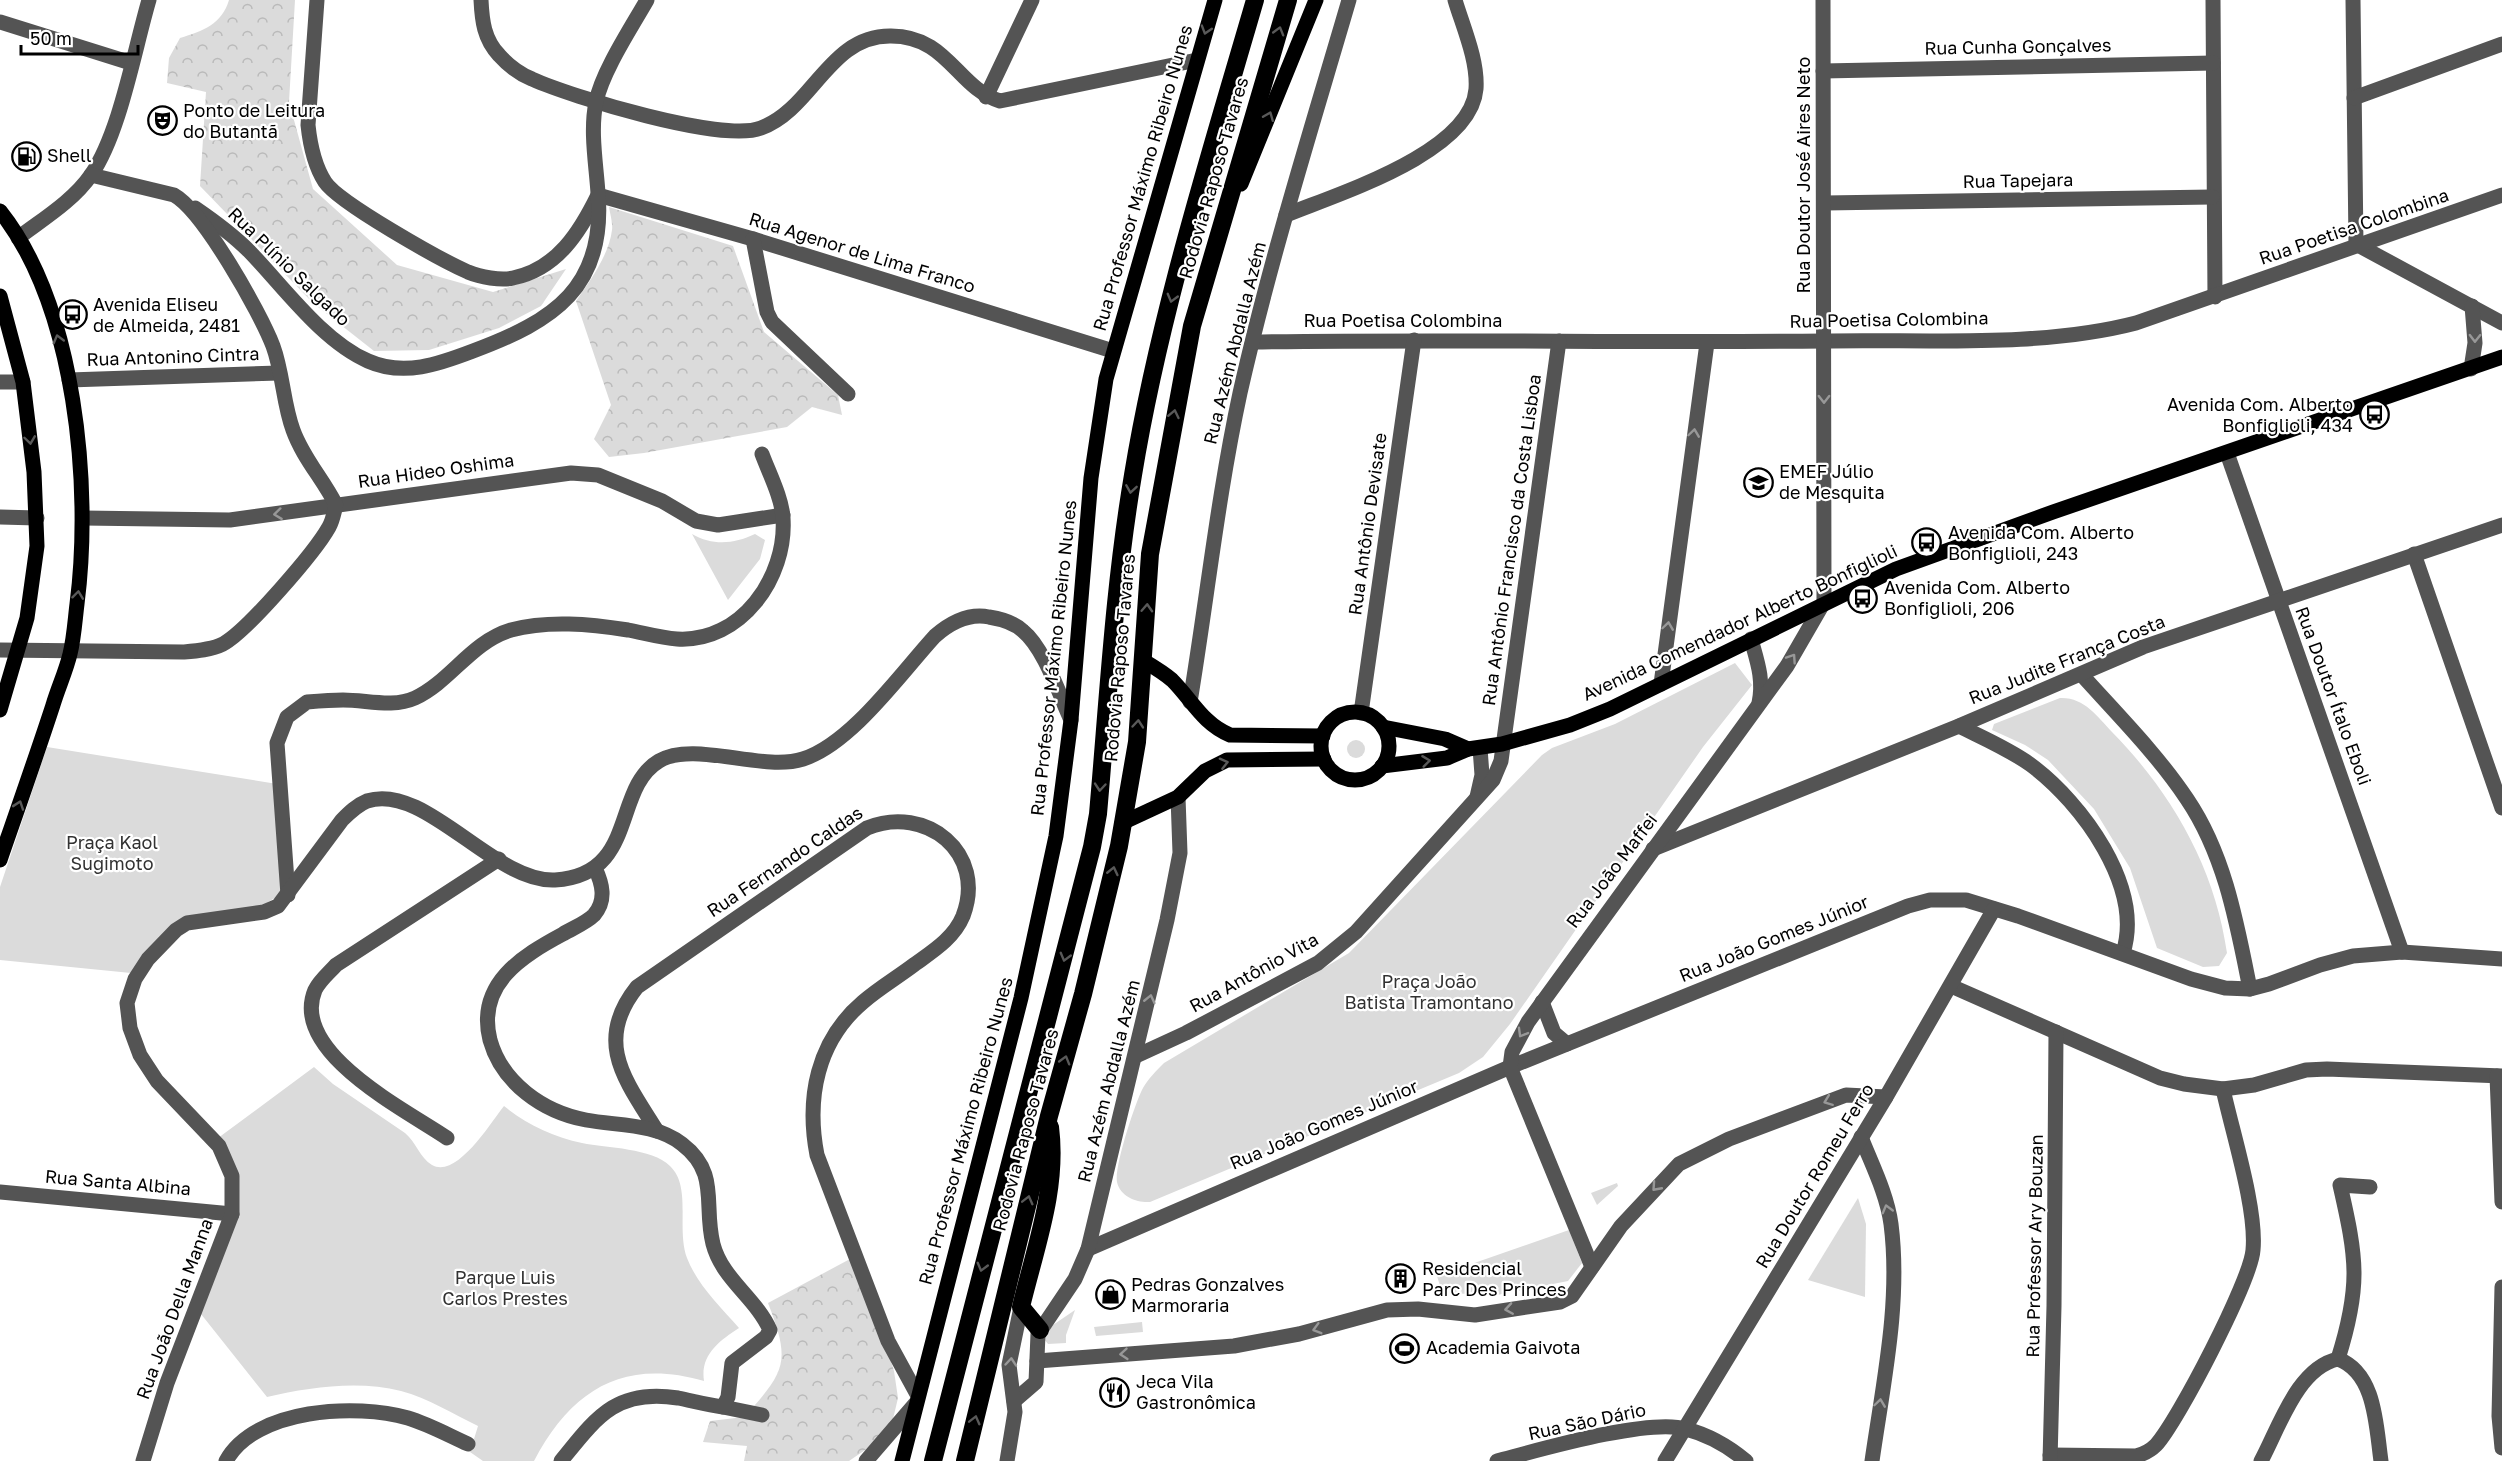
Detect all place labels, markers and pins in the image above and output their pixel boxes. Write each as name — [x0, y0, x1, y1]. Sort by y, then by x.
place label: Ponto de Leitura do Butantã — [183, 99, 325, 142]
theatre icon: Ponto de Leitura do Butantã — [146, 105, 178, 137]
fuel station icon: Shell — [10, 140, 42, 172]
place label: Shell — [47, 144, 92, 166]
place label: Avenida Eliseu de Almeida, 2481 — [93, 293, 240, 336]
bus stop icon: Avenida Eliseu de Almeida, 2481 — [56, 299, 88, 331]
place label: Avenida Com. Alberto Bonfiglioli, 434 — [2167, 393, 2353, 436]
bus stop icon: Avenida Com. Alberto Bonfiglioli, 434 — [2358, 399, 2390, 431]
place label: EMEF Júlio de Mesquita — [1779, 460, 1885, 503]
school or university icon: EMEF Júlio de Mesquita — [1742, 466, 1774, 498]
place label: Avenida Com. Alberto Bonfiglioli, 243 — [1948, 521, 2134, 564]
bus stop icon: Avenida Com. Alberto Bonfiglioli, 243 — [1911, 527, 1943, 559]
place label: Avenida Com. Alberto Bonfiglioli, 206 — [1884, 576, 2070, 619]
bus stop icon: Avenida Com. Alberto Bonfiglioli, 206 — [1847, 582, 1879, 614]
place label: Residencial Parc Des Princes — [1422, 1257, 1567, 1300]
building icon: Residencial Parc Des Princes — [1385, 1263, 1417, 1295]
place label: Pedras Gonzalves Marmoraria — [1131, 1273, 1284, 1316]
shop icon: Pedras Gonzalves Marmoraria — [1094, 1279, 1126, 1311]
sports icon: Academia Gaivota — [1389, 1332, 1421, 1364]
place label: Academia Gaivota — [1426, 1336, 1580, 1358]
place label: Jeca Vila Gastronômica — [1136, 1370, 1256, 1413]
restaurant icon: Jeca Vila Gastronômica — [1099, 1376, 1131, 1408]

